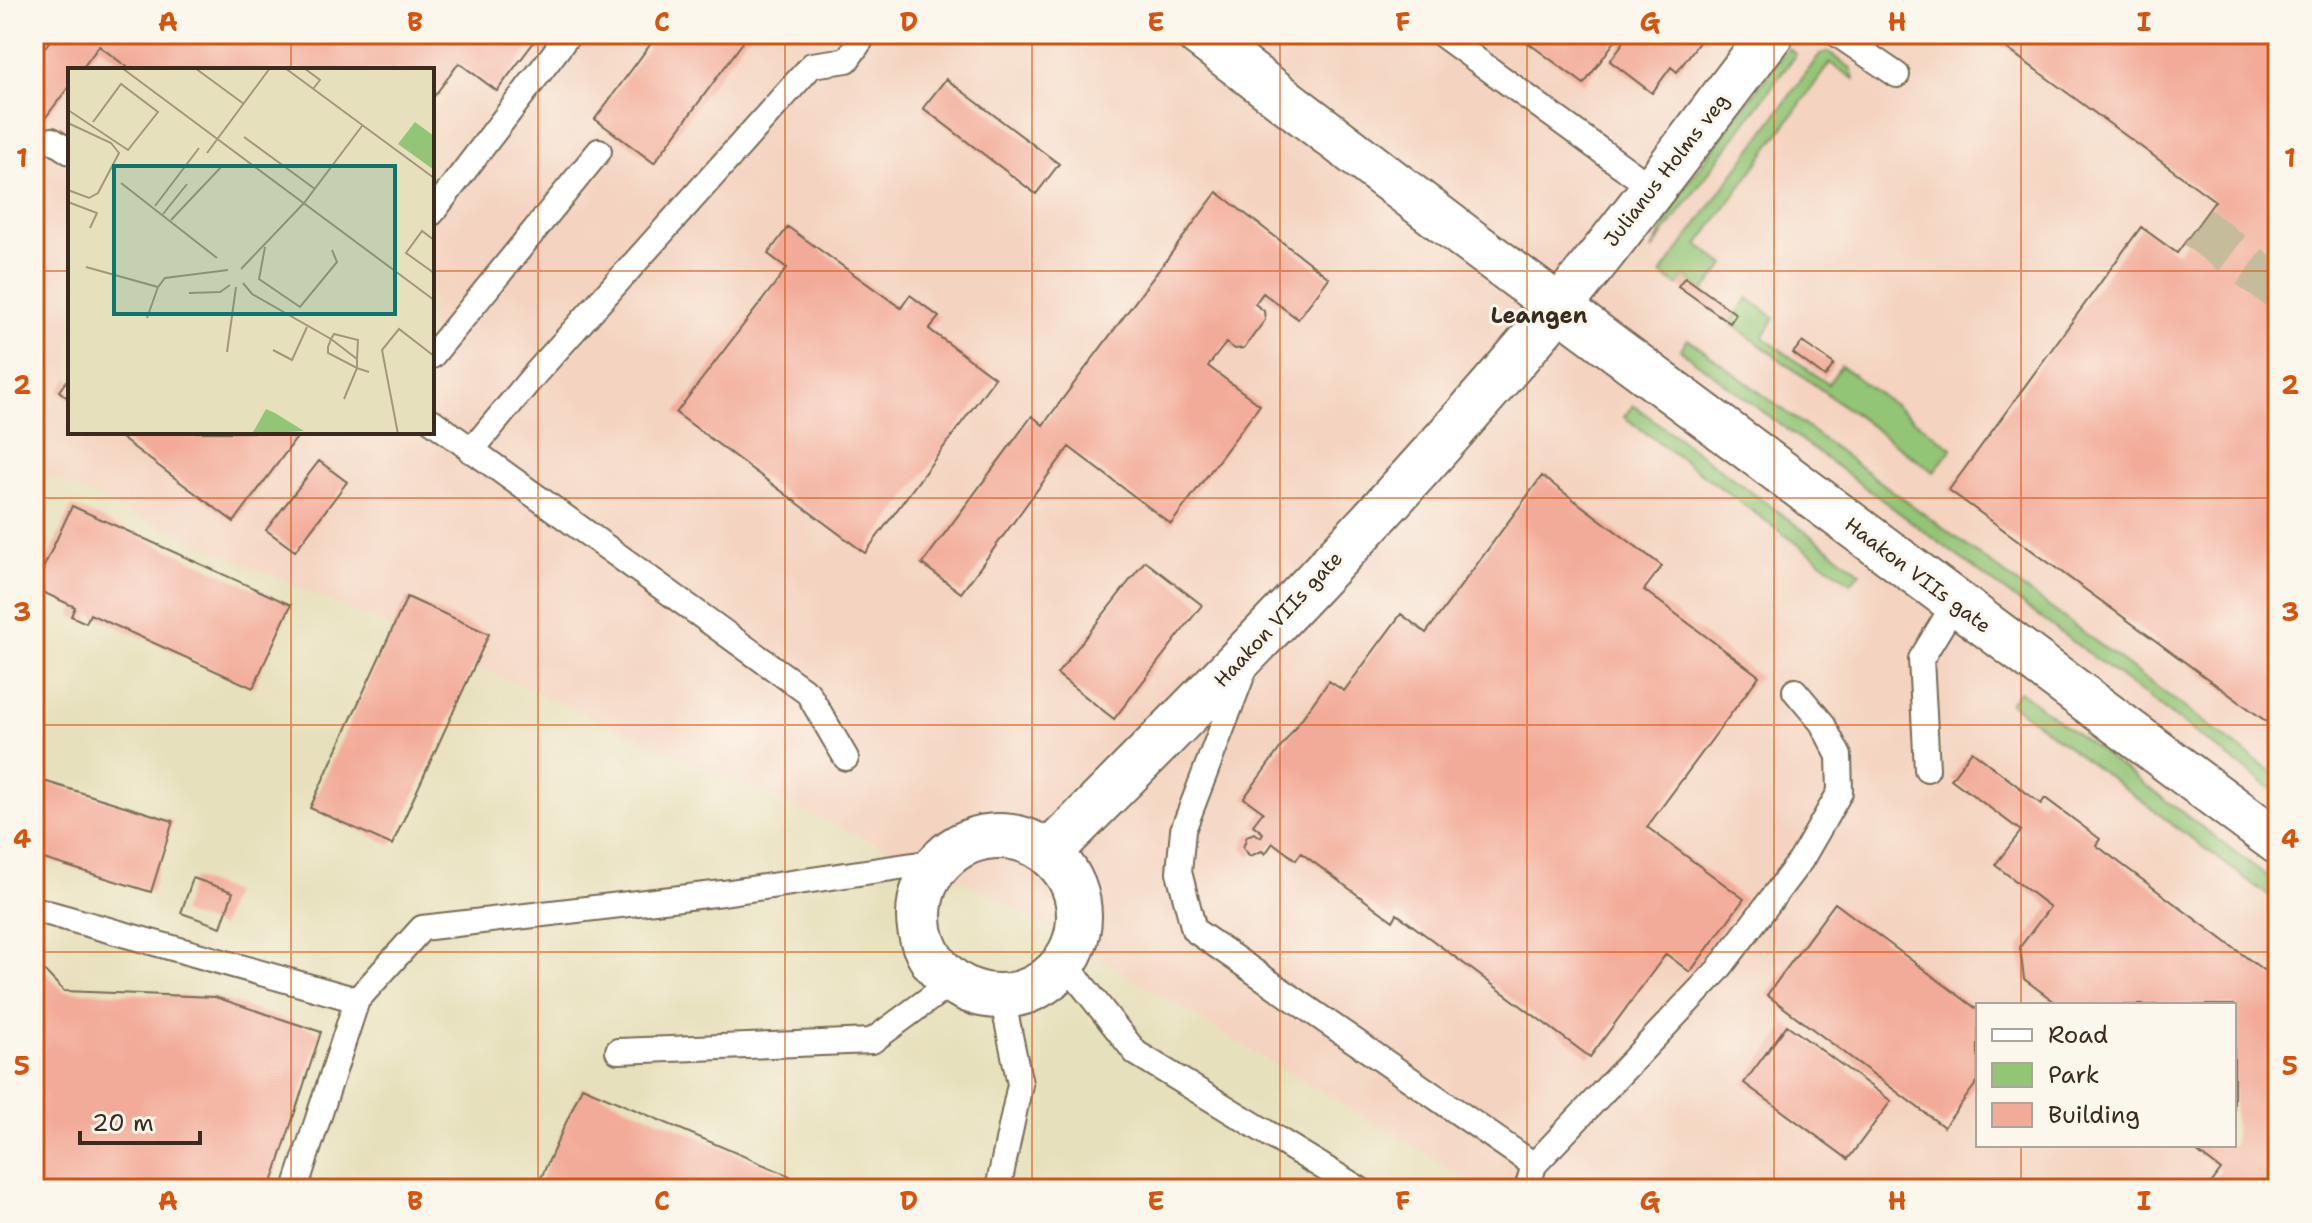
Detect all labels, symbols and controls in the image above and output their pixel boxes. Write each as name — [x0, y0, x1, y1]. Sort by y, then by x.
text: A — [158, 4, 178, 39]
text: B — [407, 4, 423, 39]
text: C — [654, 4, 670, 39]
text: D — [900, 4, 918, 39]
text: E — [1147, 4, 1165, 39]
text: F — [1395, 4, 1411, 39]
text: G — [1640, 4, 1661, 39]
text: H — [1888, 4, 1906, 39]
text: I — [2137, 4, 2151, 39]
inset map — [68, 68, 434, 434]
street label: Julianus Holms veg — [1598, 88, 1734, 252]
text: 1 — [16, 140, 28, 175]
text: 1 — [2284, 140, 2296, 175]
district label: Leangen — [1491, 301, 1588, 330]
text: 2 — [13, 367, 31, 402]
text: 2 — [2281, 367, 2299, 402]
street label: Haakon VIIs gate — [1840, 511, 1996, 639]
street label: Haakon VIIs gate — [1208, 545, 1348, 693]
text: 3 — [13, 594, 31, 629]
text: 3 — [2281, 594, 2299, 629]
text: 4 — [13, 821, 31, 856]
text: 4 — [2281, 821, 2299, 856]
legend — [1976, 1003, 2236, 1147]
text: Road — [2048, 1019, 2108, 1051]
text: 5 — [14, 1048, 30, 1083]
text: 5 — [2282, 1048, 2298, 1083]
text: Park — [2048, 1059, 2100, 1091]
scale bar — [80, 1095, 200, 1145]
text: Building — [2048, 1099, 2140, 1131]
text: 20 m — [92, 1107, 154, 1139]
text: A — [158, 1183, 178, 1218]
text: B — [407, 1183, 423, 1218]
text: C — [654, 1183, 670, 1218]
text: D — [900, 1183, 918, 1218]
text: E — [1147, 1183, 1165, 1218]
text: F — [1395, 1183, 1411, 1218]
text: G — [1640, 1183, 1661, 1218]
text: H — [1888, 1183, 1906, 1218]
text: I — [2137, 1183, 2151, 1218]

